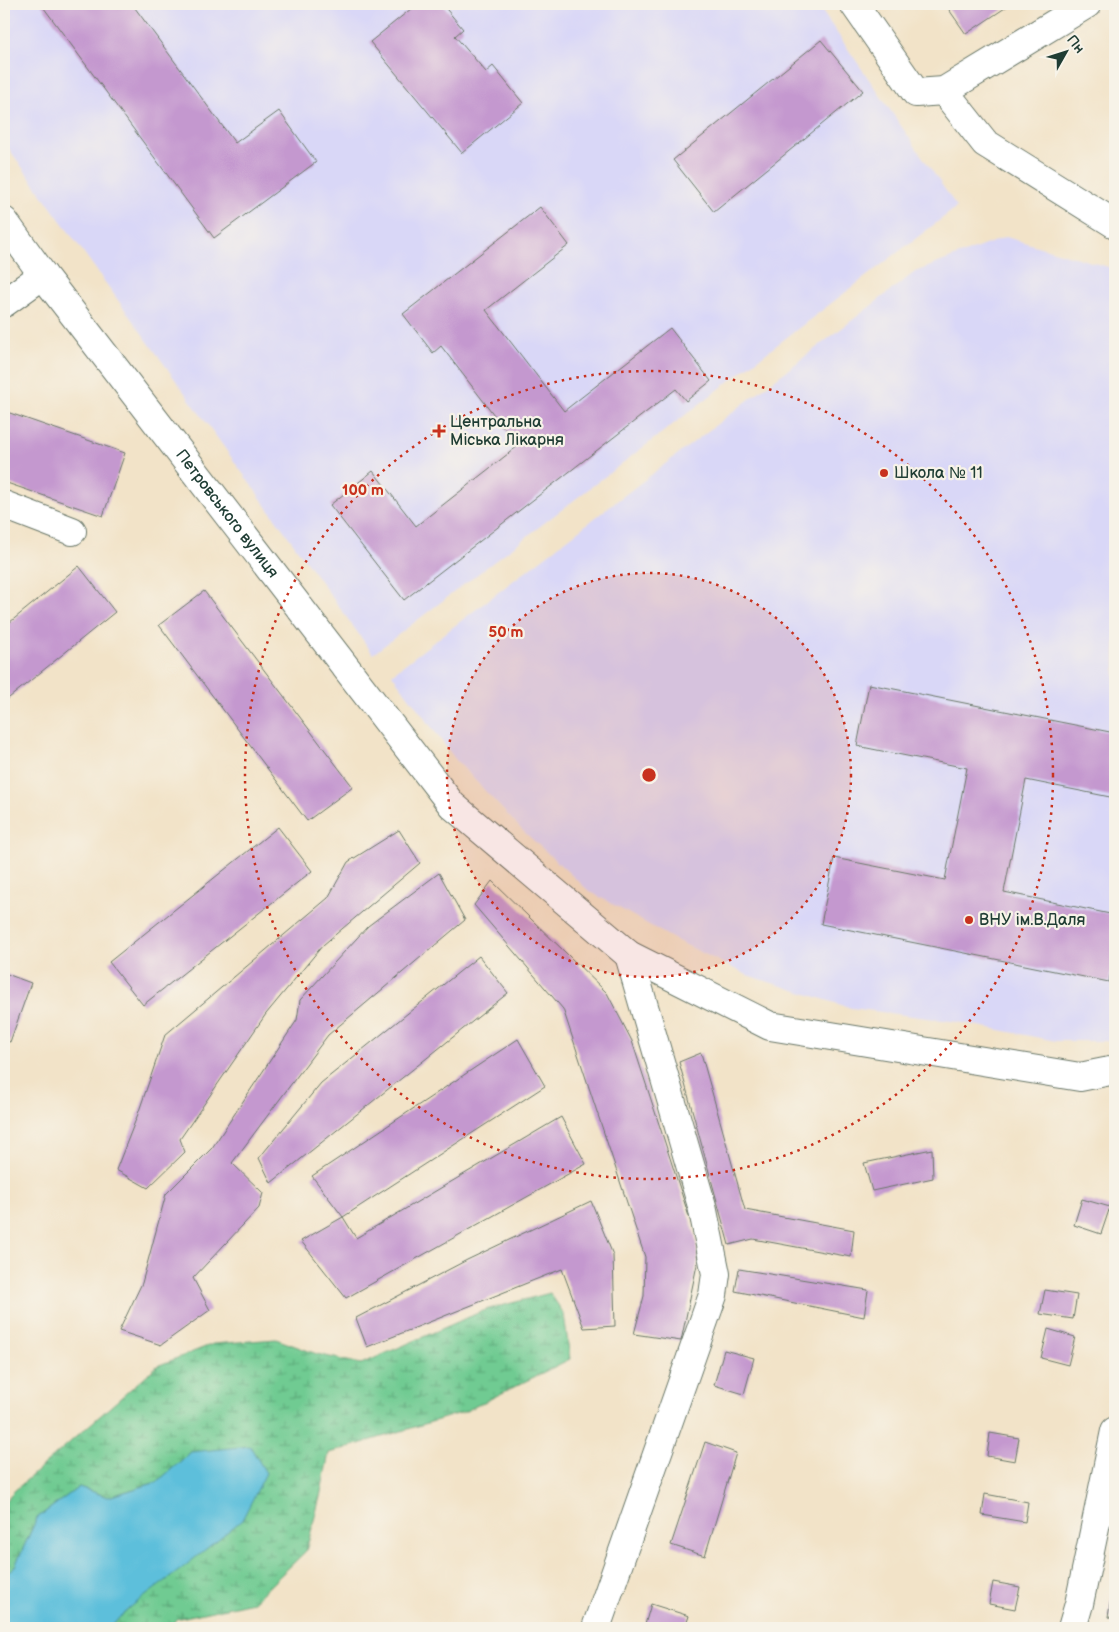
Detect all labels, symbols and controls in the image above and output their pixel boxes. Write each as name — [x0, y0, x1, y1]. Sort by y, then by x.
north arrow — [1042, 28, 1092, 78]
text: Пн — [1063, 32, 1088, 57]
place label: Центральна Міська Лікарня — [450, 413, 564, 450]
marker: Центральна Міська Лікарня — [432, 424, 446, 438]
street label: Петровського вулиця — [172, 446, 283, 582]
place label: Школа № 11 — [894, 464, 983, 483]
marker: Школа № 11 — [878, 467, 890, 479]
text: 100 m — [342, 481, 384, 500]
text: 50 m — [489, 623, 524, 642]
centre of rings — [640, 766, 658, 784]
place label: ВНУ ім.В.Даля — [979, 911, 1086, 930]
marker: ВНУ ім.В.Даля — [963, 914, 975, 926]

